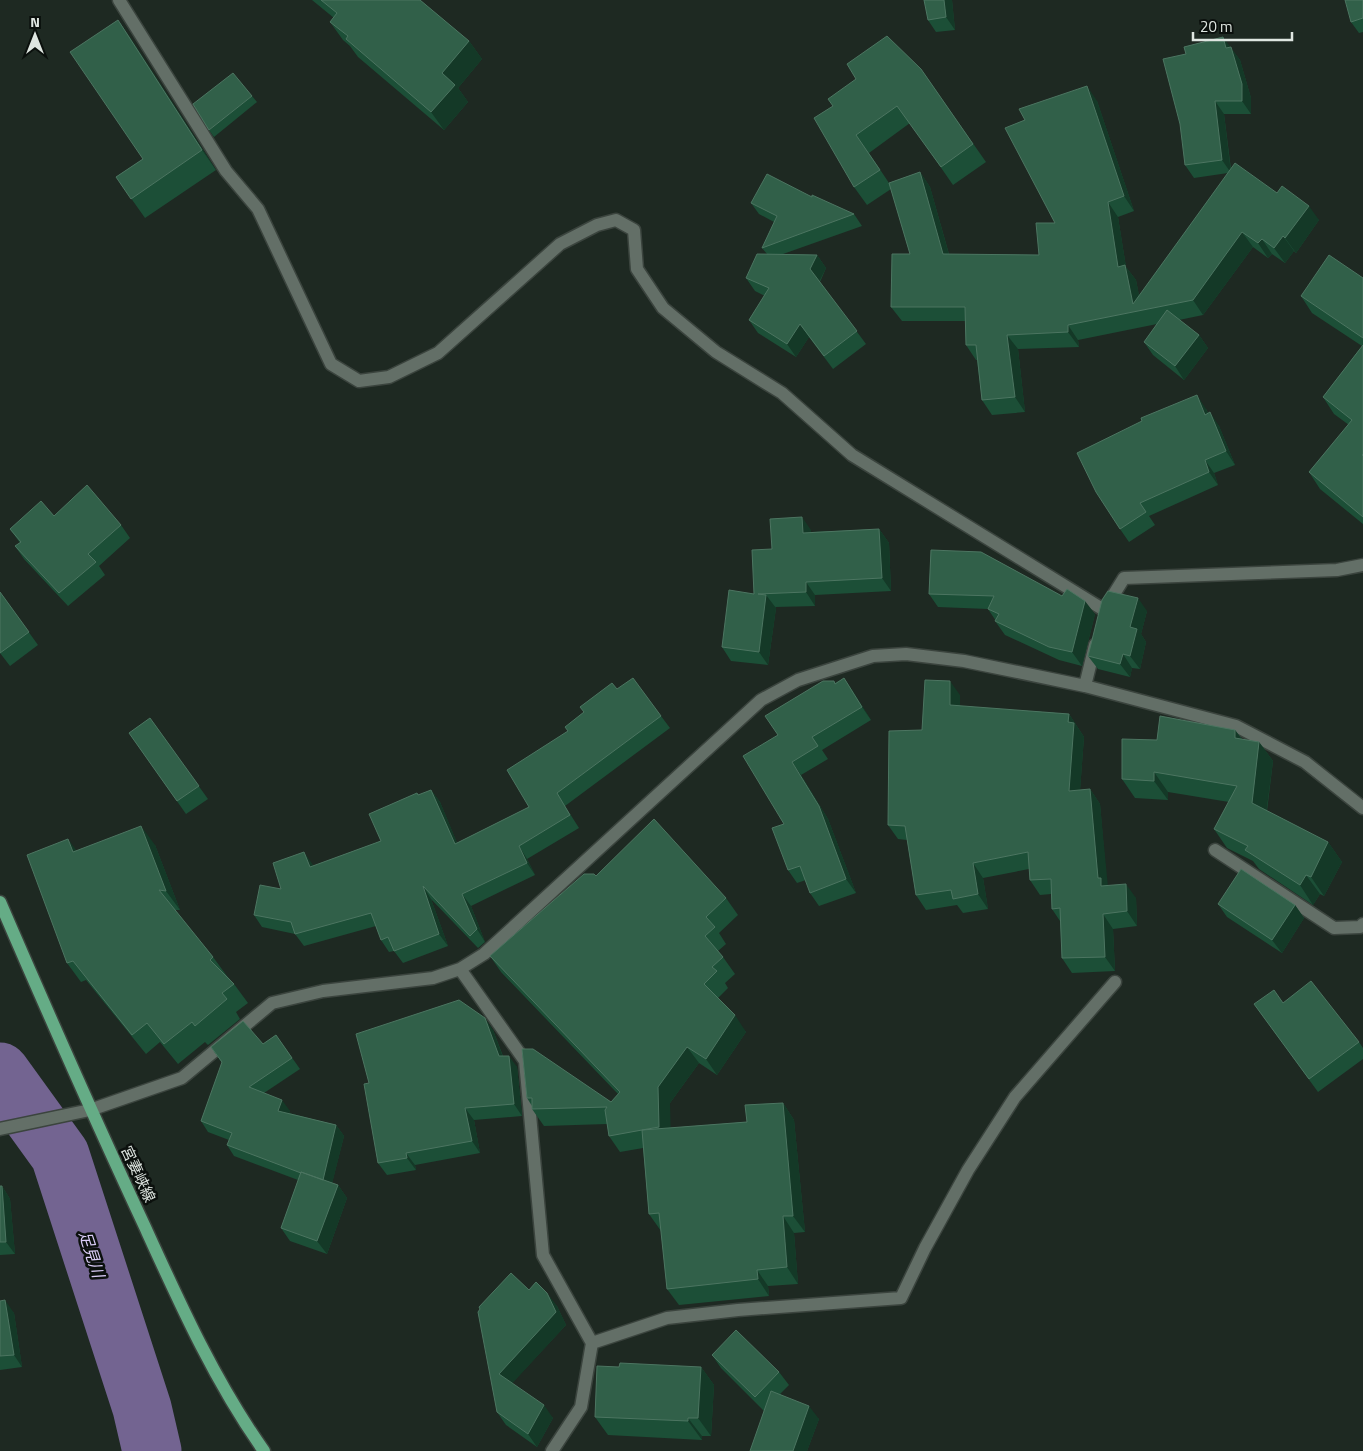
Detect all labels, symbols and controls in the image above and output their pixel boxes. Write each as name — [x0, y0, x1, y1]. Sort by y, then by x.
north arrow — [10, 10, 60, 60]
scale bar — [1193, 10, 1292, 42]
text: N — [30, 11, 40, 32]
text: 20 m — [1200, 15, 1233, 38]
street label: 宮妻峡線 — [115, 1142, 162, 1206]
water label: 足見川 — [73, 1227, 111, 1282]

